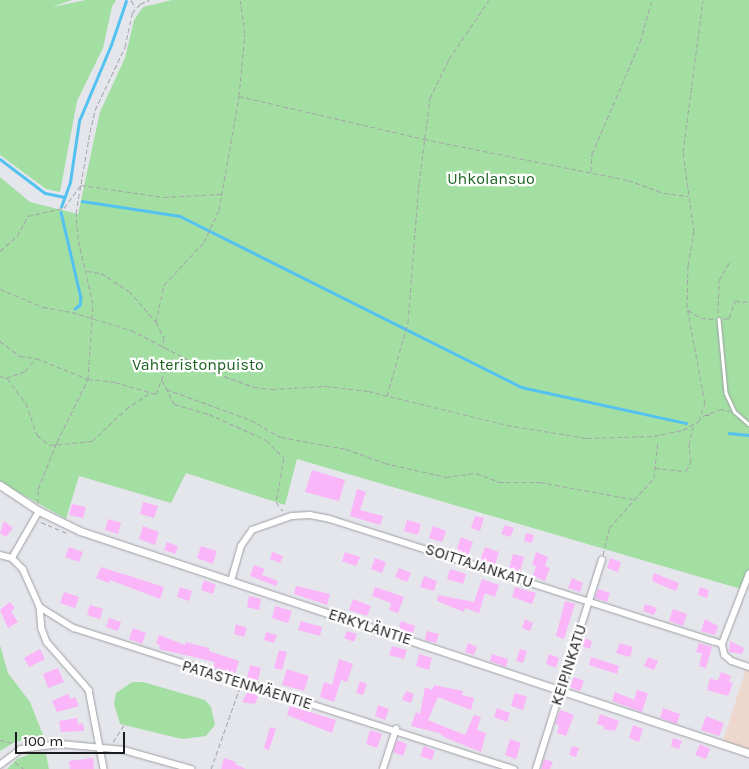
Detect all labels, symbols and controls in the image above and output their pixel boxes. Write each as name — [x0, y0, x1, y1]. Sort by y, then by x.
park label: Uhkolansuo — [447, 169, 535, 189]
park label: Vahteristonpuisto — [132, 355, 264, 375]
street label: SOITTAJANKATU — [423, 540, 535, 592]
street label: ERKYLÄNTIE — [326, 605, 414, 649]
street label: KEIPINKATU — [547, 622, 591, 708]
street label: PATASTENMÄENTIE — [180, 656, 314, 714]
scale bar — [18, 722, 128, 754]
text: 100 m — [23, 732, 63, 750]

